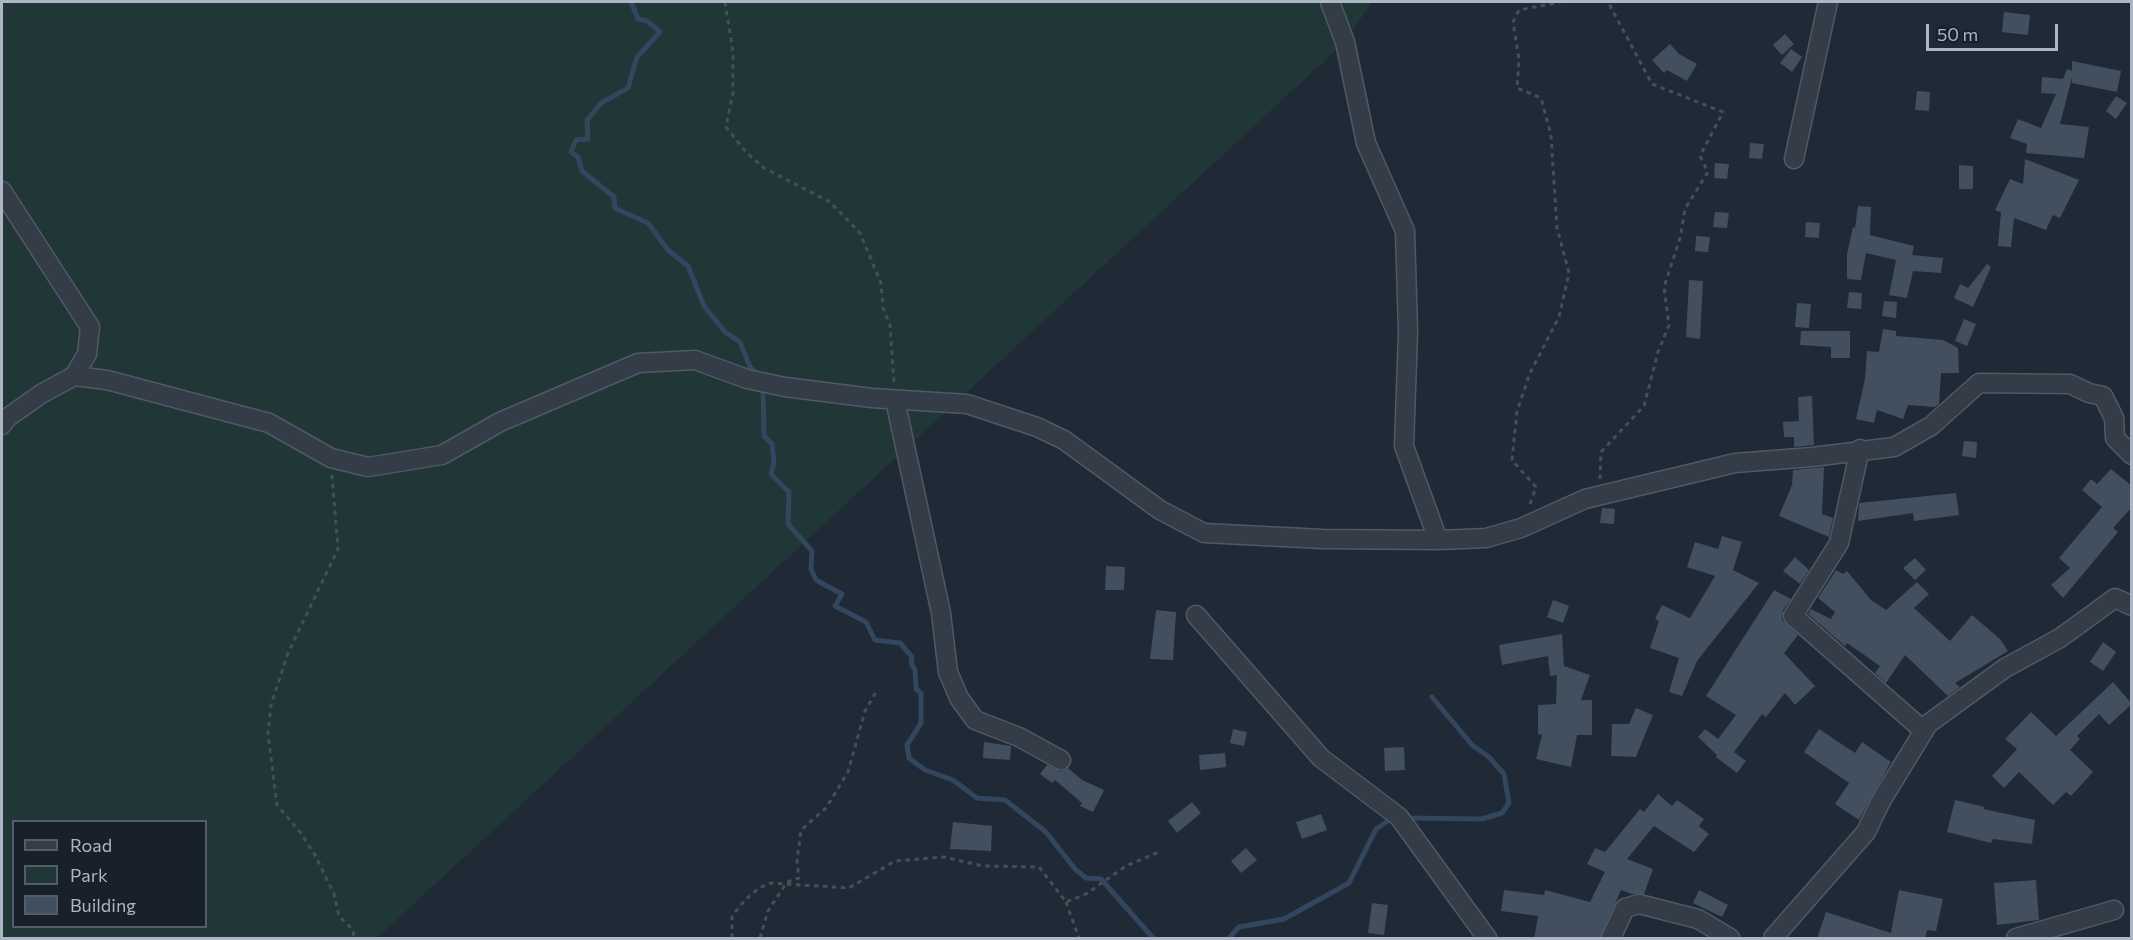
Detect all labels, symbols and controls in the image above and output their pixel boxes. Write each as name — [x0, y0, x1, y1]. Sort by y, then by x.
scale bar — [1929, 12, 2061, 50]
text: 50 m — [1937, 23, 1978, 45]
legend — [12, 820, 207, 928]
text: Road — [70, 834, 112, 856]
text: Park — [70, 864, 108, 886]
text: Building — [70, 894, 136, 916]

